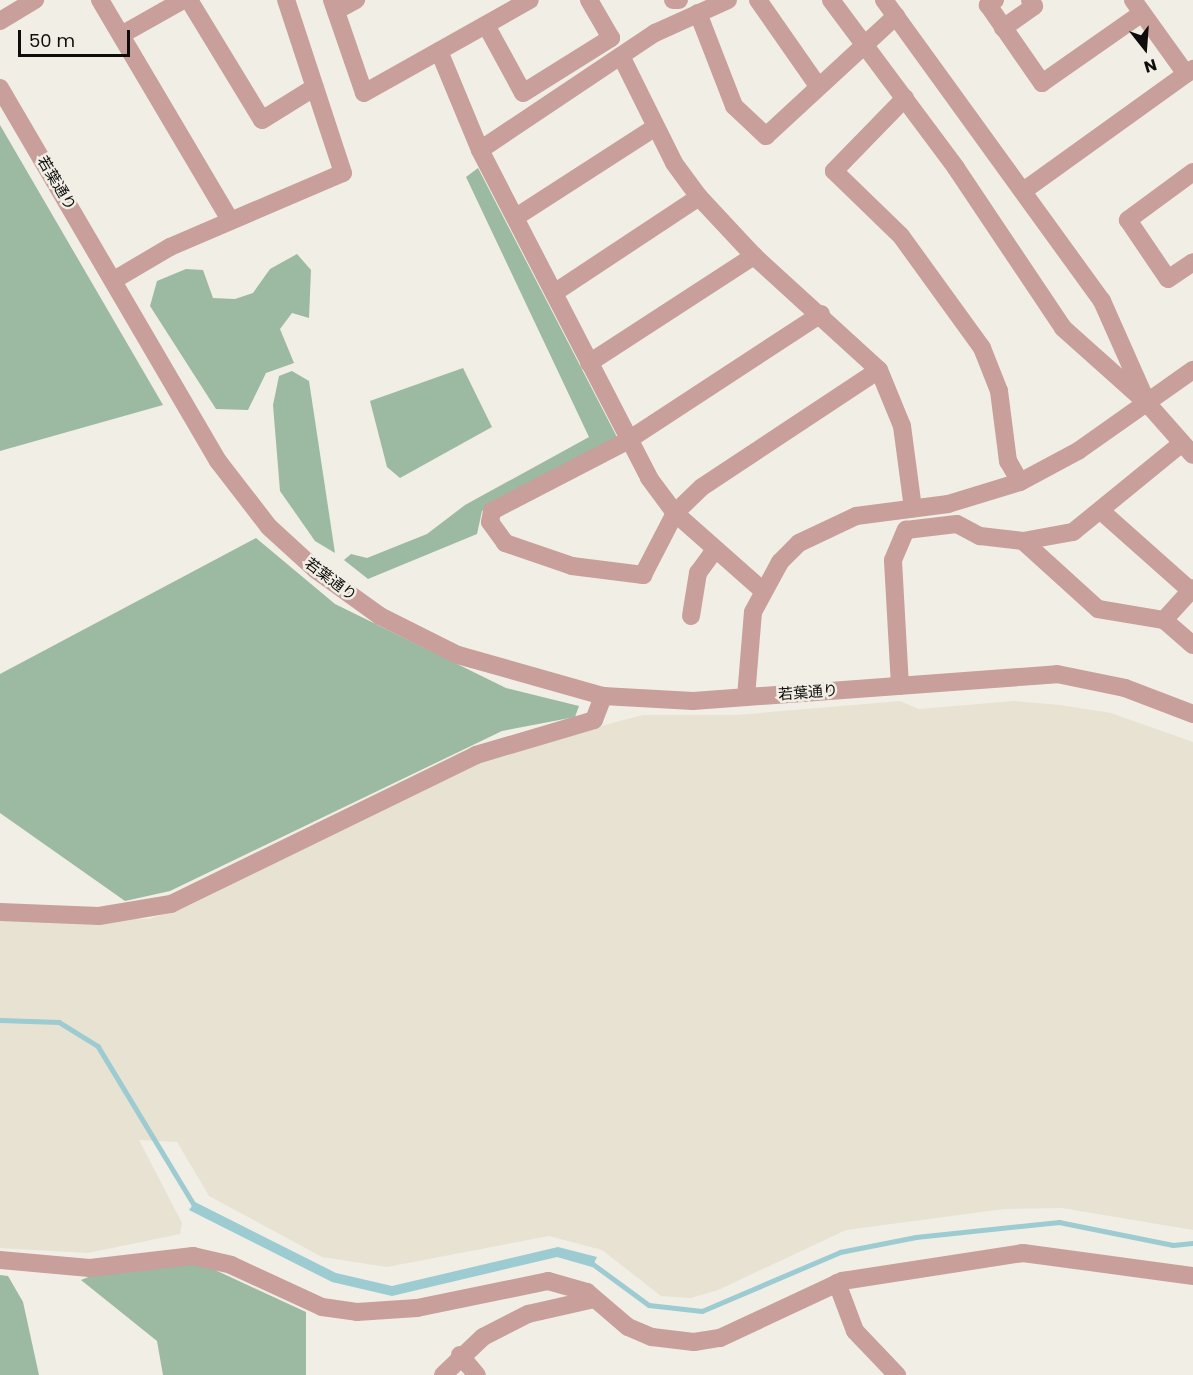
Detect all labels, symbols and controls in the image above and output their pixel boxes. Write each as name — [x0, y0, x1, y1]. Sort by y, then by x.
scale bar — [21, 18, 134, 56]
north arrow — [1115, 18, 1175, 78]
text: 50 m — [29, 28, 75, 53]
text: N — [1141, 53, 1160, 78]
street label: 若葉通り — [34, 153, 80, 213]
street label: 若葉通り — [302, 554, 360, 604]
street label: 若葉通り — [777, 681, 839, 703]

